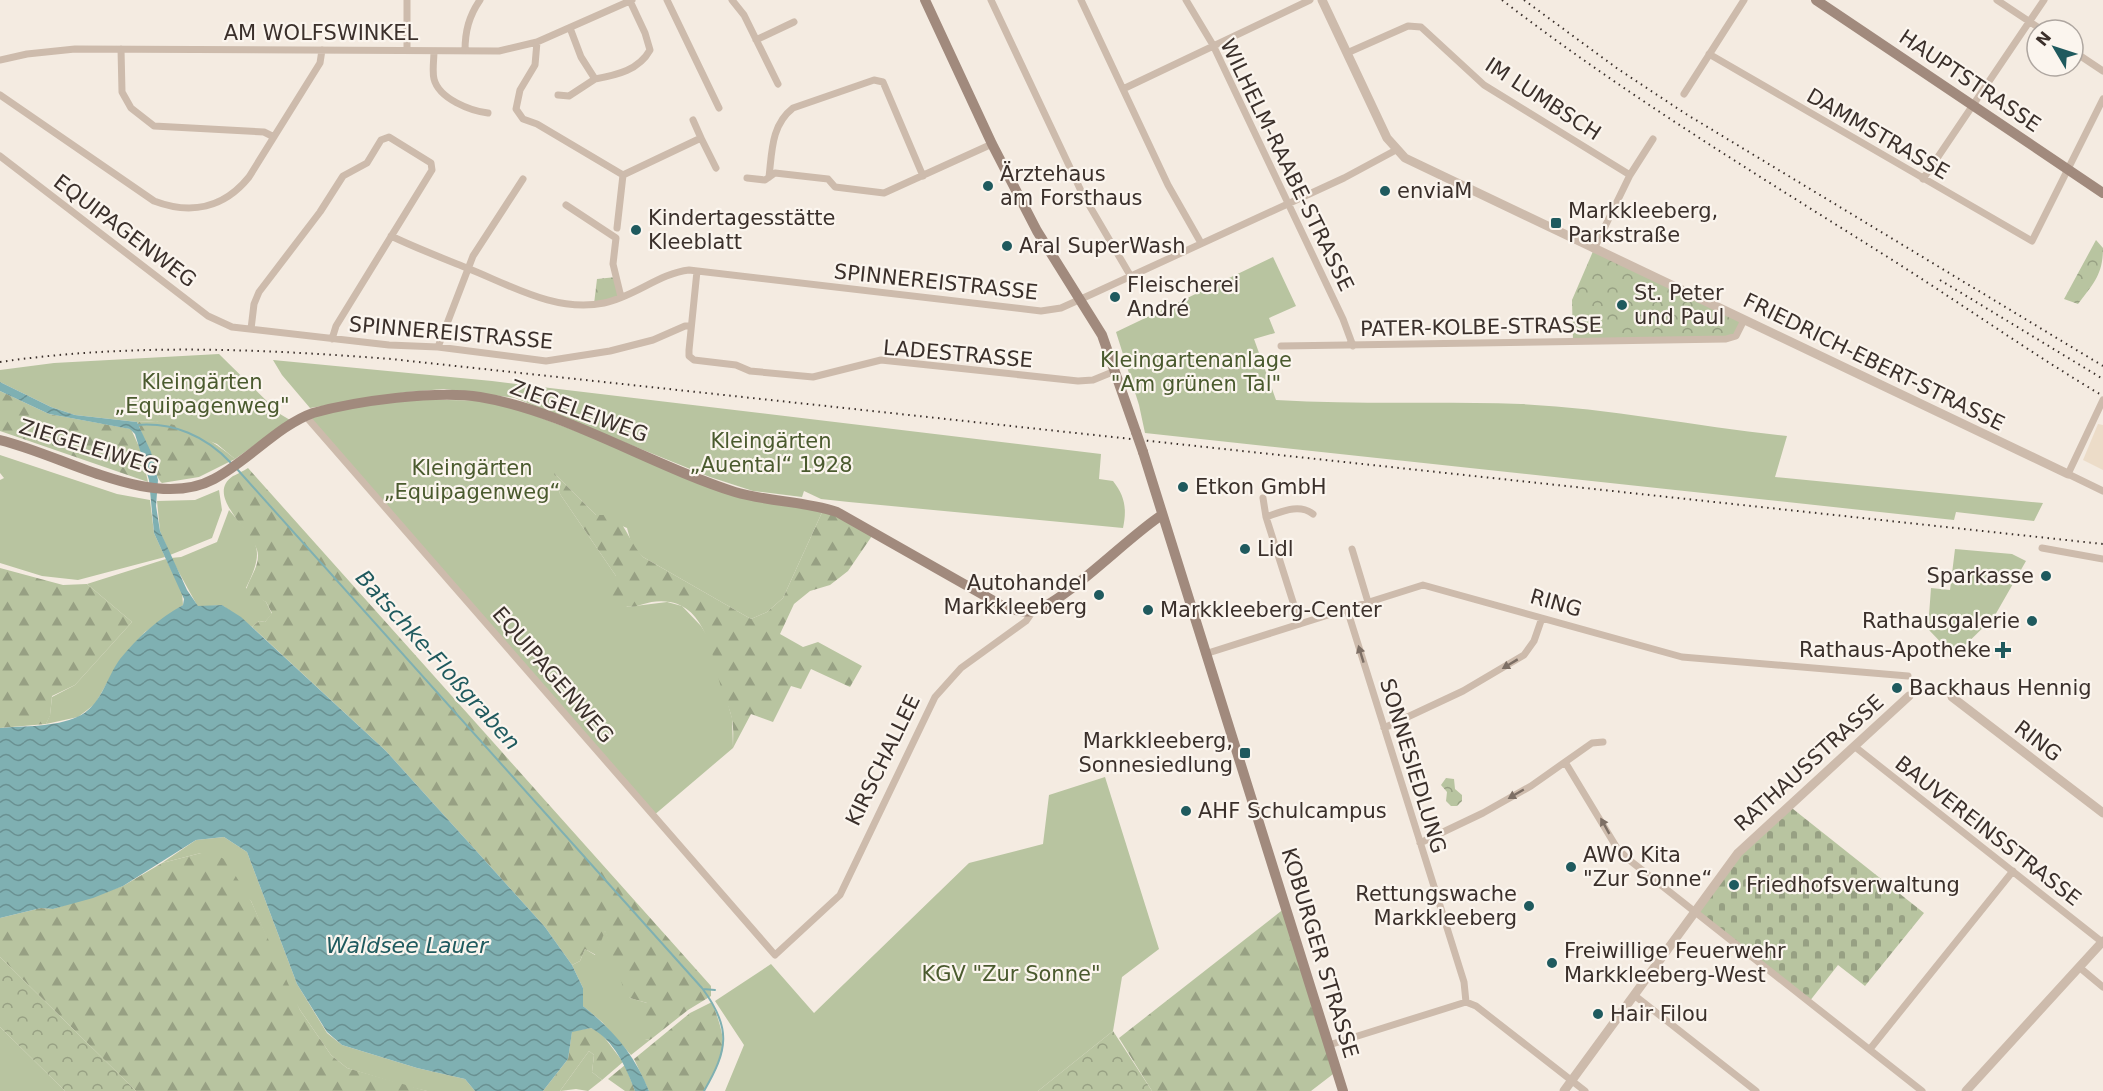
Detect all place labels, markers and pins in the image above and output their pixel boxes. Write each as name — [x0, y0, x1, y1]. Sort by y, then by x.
place label: Ärztehaus am Forsthaus — [1000, 161, 1142, 210]
marker: Ärztehaus am Forsthaus — [981, 179, 995, 193]
place label: enviaM — [1397, 179, 1472, 203]
marker: enviaM — [1378, 184, 1392, 198]
place label: Markkleeberg, Parkstraße — [1568, 199, 1718, 247]
place label: Kindertagesstätte Kleeblatt — [648, 206, 836, 254]
marker: Markkleeberg, Parkstraße — [1549, 216, 1563, 230]
marker: Kindertagesstätte Kleeblatt — [629, 223, 643, 237]
place label: Aral SuperWash — [1019, 234, 1185, 258]
marker: Aral SuperWash — [1000, 239, 1014, 253]
place label: Fleischerei André — [1127, 273, 1239, 321]
place label: St. Peter und Paul — [1634, 281, 1724, 329]
marker: Fleischerei André — [1108, 290, 1122, 304]
marker: St. Peter und Paul — [1615, 298, 1629, 312]
place label: Etkon GmbH — [1195, 475, 1327, 499]
marker: Etkon GmbH — [1176, 480, 1190, 494]
place label: Lidl — [1257, 537, 1294, 561]
marker: Lidl — [1238, 542, 1252, 556]
place label: Sparkasse — [1926, 564, 2034, 588]
marker: Sparkasse — [2039, 569, 2053, 583]
place label: Autohandel Markkleeberg — [944, 571, 1087, 619]
marker: Autohandel Markkleeberg — [1092, 588, 1106, 602]
place label: Markkleeberg-Center — [1160, 598, 1382, 622]
marker: Markkleeberg-Center — [1141, 603, 1155, 617]
place label: Rathausgalerie — [1862, 609, 2020, 633]
marker: Rathausgalerie — [2025, 614, 2039, 628]
place label: Rathaus-Apotheke — [1799, 638, 1991, 662]
marker: Rathaus-Apotheke — [1996, 643, 2010, 657]
place label: Backhaus Hennig — [1909, 676, 2092, 700]
marker: Backhaus Hennig — [1890, 681, 1904, 695]
place label: Markkleeberg, Sonnesiedlung — [1078, 729, 1233, 777]
marker: Markkleeberg, Sonnesiedlung — [1238, 746, 1252, 760]
place label: AHF Schulcampus — [1198, 799, 1387, 823]
marker: AHF Schulcampus — [1179, 804, 1193, 818]
place label: AWO Kita "Zur Sonne“ — [1583, 843, 1712, 891]
marker: AWO Kita "Zur Sonne“ — [1564, 860, 1578, 874]
place label: Friedhofsverwaltung — [1746, 873, 1960, 897]
marker: Friedhofsverwaltung — [1727, 878, 1741, 892]
place label: Rettungswache Markkleeberg — [1355, 882, 1517, 930]
marker: Rettungswache Markkleeberg — [1522, 899, 1536, 913]
place label: Freiwillige Feuerwehr Markkleeberg-West — [1564, 939, 1786, 987]
marker: Freiwillige Feuerwehr Markkleeberg-West — [1545, 956, 1559, 970]
place label: Hair Filou — [1610, 1002, 1708, 1026]
marker: Hair Filou — [1591, 1007, 1605, 1021]

